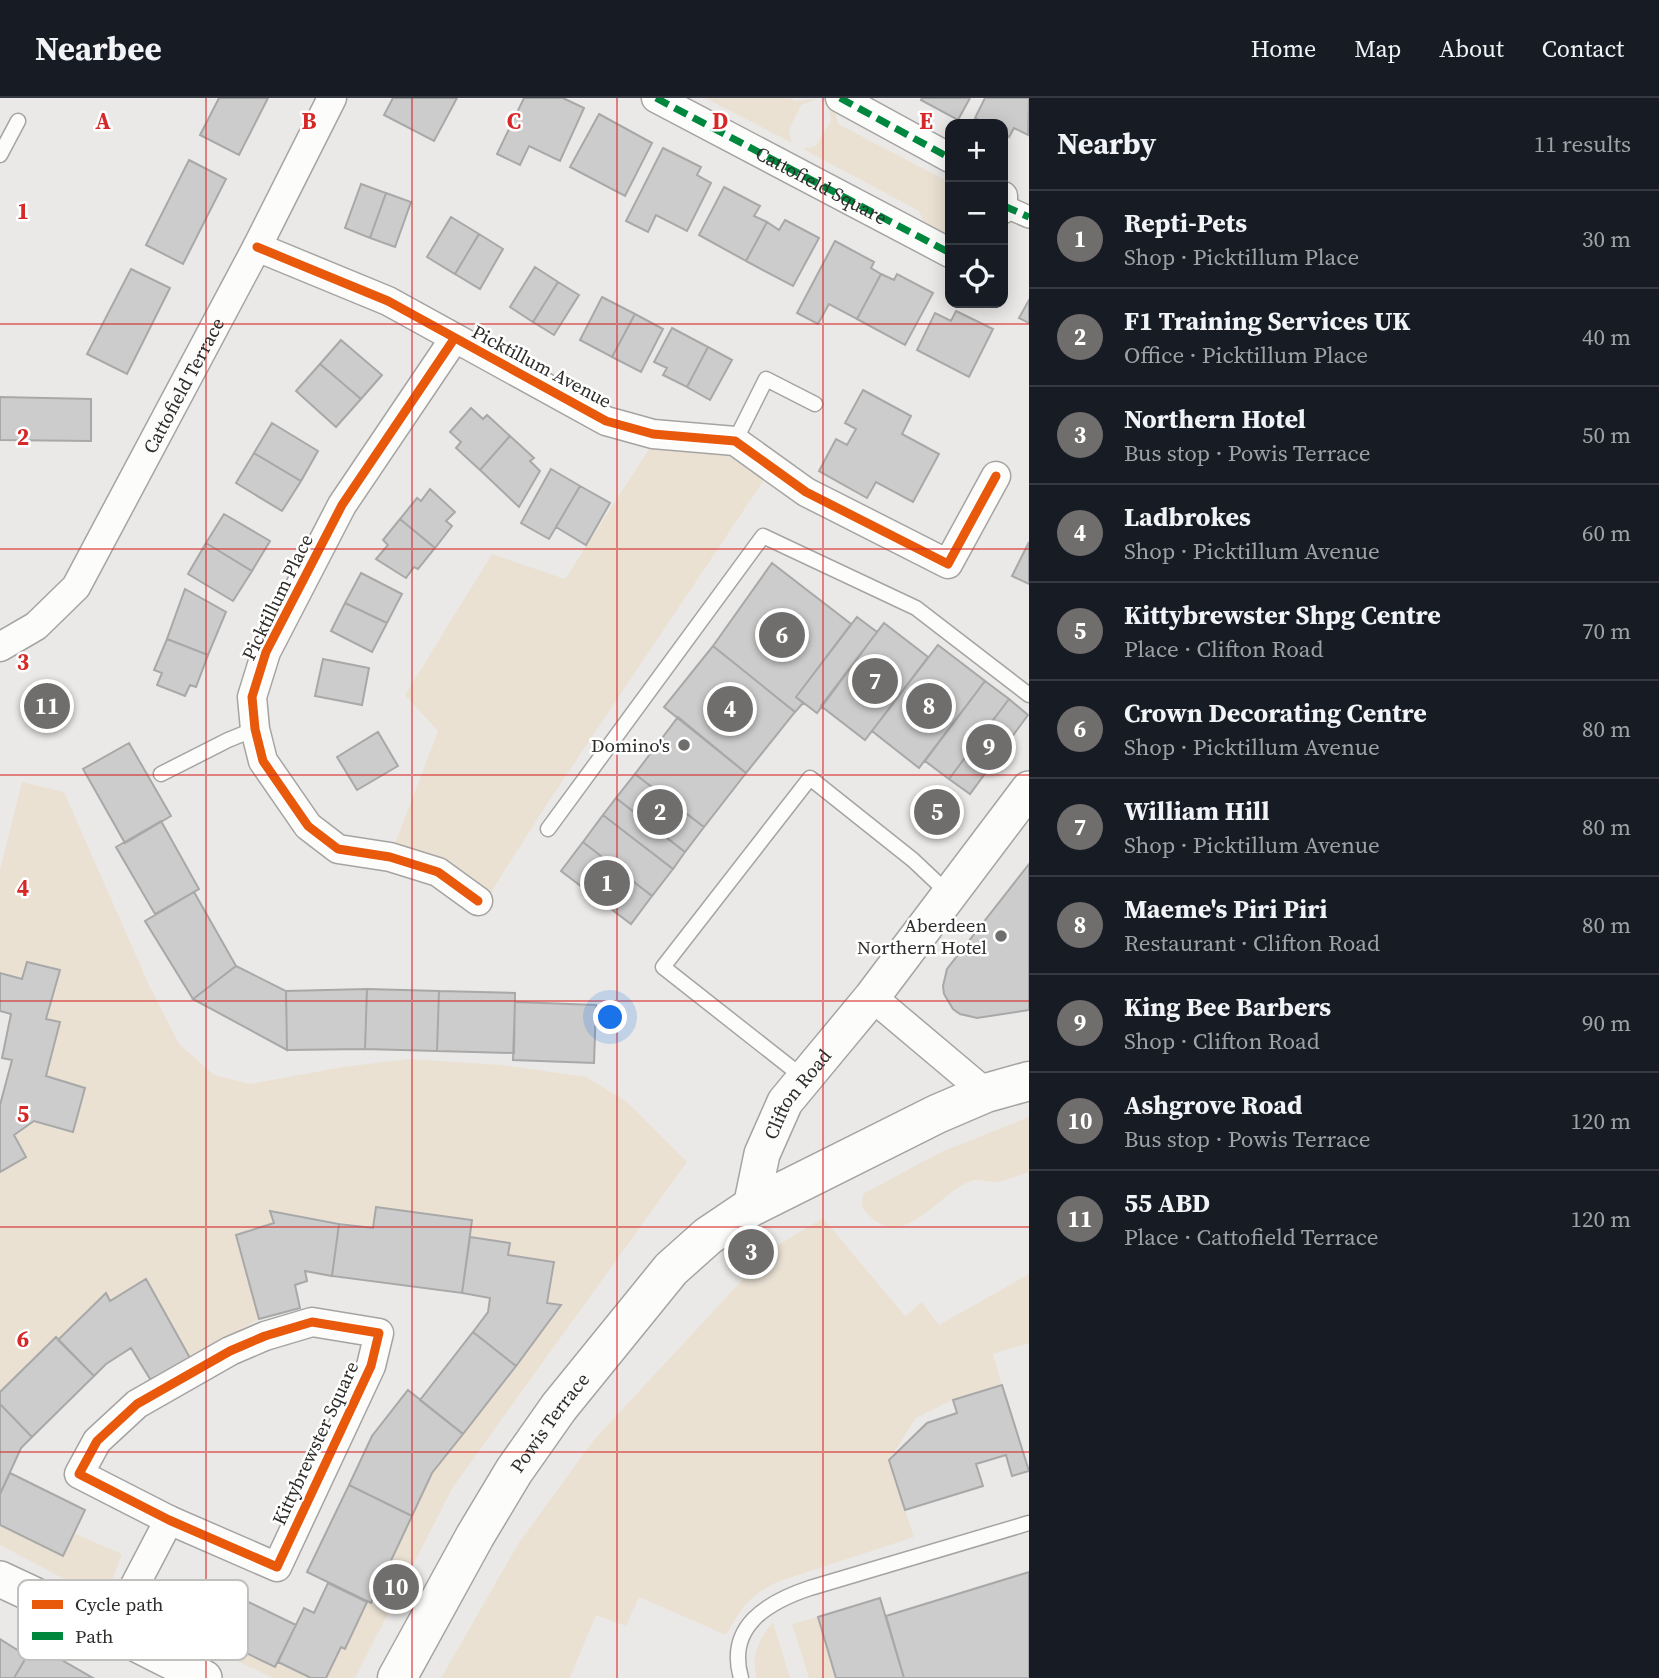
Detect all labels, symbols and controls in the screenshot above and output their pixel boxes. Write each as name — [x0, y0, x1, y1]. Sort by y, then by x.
text: Nearbee — [35, 26, 162, 71]
text: Home — [1251, 32, 1316, 65]
text: Map — [1354, 32, 1401, 65]
text: About — [1439, 32, 1504, 65]
text: Contact — [1542, 32, 1624, 65]
text: A — [95, 105, 111, 137]
text: B — [302, 105, 317, 137]
text: C — [507, 105, 521, 137]
text: D — [712, 105, 728, 137]
text: E — [919, 105, 933, 137]
map controls — [945, 119, 1008, 308]
button: + — [945, 119, 1008, 182]
text: Nearby — [1057, 123, 1156, 164]
text: 11 results — [1534, 128, 1631, 160]
street label: Cattofield Square — [751, 140, 892, 231]
button: − — [945, 182, 1008, 245]
text: 1 — [17, 195, 29, 227]
text: Repti-Pets — [1124, 205, 1247, 241]
text: 1 — [1074, 223, 1086, 255]
text: 30 m — [1582, 223, 1631, 255]
text: Shop · Picktillum Place — [1124, 241, 1359, 273]
button: locate — [945, 245, 1008, 308]
text: F1 Training Services UK — [1124, 303, 1410, 339]
street label: Cattofield Terrace — [136, 313, 230, 458]
street label: Picktillum Avenue — [468, 318, 616, 414]
text: 2 — [1074, 321, 1086, 353]
text: 40 m — [1582, 321, 1631, 353]
text: Office · Picktillum Place — [1124, 339, 1368, 371]
text: Northern Hotel — [1124, 401, 1306, 437]
text: 3 — [1074, 419, 1086, 451]
text: 50 m — [1582, 419, 1631, 451]
text: 2 — [17, 421, 29, 453]
text: Bus stop · Powis Terrace — [1124, 437, 1371, 469]
text: Ladbrokes — [1124, 499, 1251, 535]
text: 4 — [1074, 517, 1086, 549]
text: 60 m — [1582, 517, 1631, 549]
street label: Picktillum Place — [235, 530, 319, 664]
text: Shop · Picktillum Avenue — [1124, 535, 1380, 567]
text: Kittybrewster Shpg Centre — [1124, 597, 1441, 633]
pin: 6 — [759, 609, 805, 661]
text: 5 — [1074, 615, 1086, 647]
text: 70 m — [1582, 615, 1631, 647]
text: Place · Clifton Road — [1124, 633, 1324, 665]
text: 3 — [17, 646, 29, 678]
pin: 7 — [852, 655, 898, 707]
pin: 11 — [24, 680, 70, 732]
pin: 8 — [906, 680, 952, 732]
pin: 4 — [707, 683, 753, 735]
text: Crown Decorating Centre — [1124, 695, 1427, 731]
text: 6 — [1074, 713, 1086, 745]
text: 80 m — [1582, 713, 1631, 745]
pin: 9 — [966, 721, 1012, 773]
text: Shop · Picktillum Avenue — [1124, 731, 1380, 763]
place label: Domino's — [591, 732, 670, 758]
marker: Domino's — [676, 737, 692, 753]
pin: 2 — [637, 786, 683, 838]
pin: 5 — [914, 786, 960, 838]
text: William Hill — [1124, 793, 1270, 829]
text: 7 — [1074, 811, 1086, 843]
text: 80 m — [1582, 811, 1631, 843]
text: Shop · Picktillum Avenue — [1124, 829, 1380, 861]
pin: 1 — [584, 857, 630, 909]
text: 4 — [17, 872, 29, 904]
text: Maeme's Piri Piri — [1124, 891, 1327, 927]
text: 8 — [1074, 909, 1086, 941]
text: 80 m — [1582, 909, 1631, 941]
place label: Aberdeen Northern Hotel — [857, 912, 987, 960]
text: Restaurant · Clifton Road — [1124, 927, 1380, 959]
marker: Aberdeen Northern Hotel — [993, 928, 1009, 944]
text: King Bee Barbers — [1124, 989, 1331, 1025]
your location — [593, 1000, 627, 1034]
text: 9 — [1074, 1007, 1086, 1039]
text: 90 m — [1582, 1007, 1631, 1039]
text: Shop · Clifton Road — [1124, 1025, 1320, 1057]
street label: Clifton Road — [757, 1043, 837, 1143]
text: Ashgrove Road — [1124, 1087, 1302, 1123]
text: 5 — [17, 1098, 29, 1130]
text: 10 — [1068, 1105, 1092, 1137]
text: 120 m — [1570, 1105, 1631, 1137]
text: Bus stop · Powis Terrace — [1124, 1123, 1371, 1155]
text: 55 ABD — [1124, 1185, 1210, 1221]
text: 11 — [1068, 1203, 1092, 1235]
text: 120 m — [1570, 1203, 1631, 1235]
text: Place · Cattofield Terrace — [1124, 1221, 1379, 1253]
pin: 3 — [728, 1226, 774, 1278]
text: 6 — [17, 1323, 29, 1355]
street label: Kittybrewster Square — [266, 1357, 364, 1529]
street label: Powis Terrace — [504, 1367, 595, 1478]
pin: 10 — [373, 1561, 419, 1613]
legend — [18, 1580, 248, 1660]
text: Cycle path — [75, 1591, 164, 1617]
text: Path — [75, 1623, 113, 1649]

